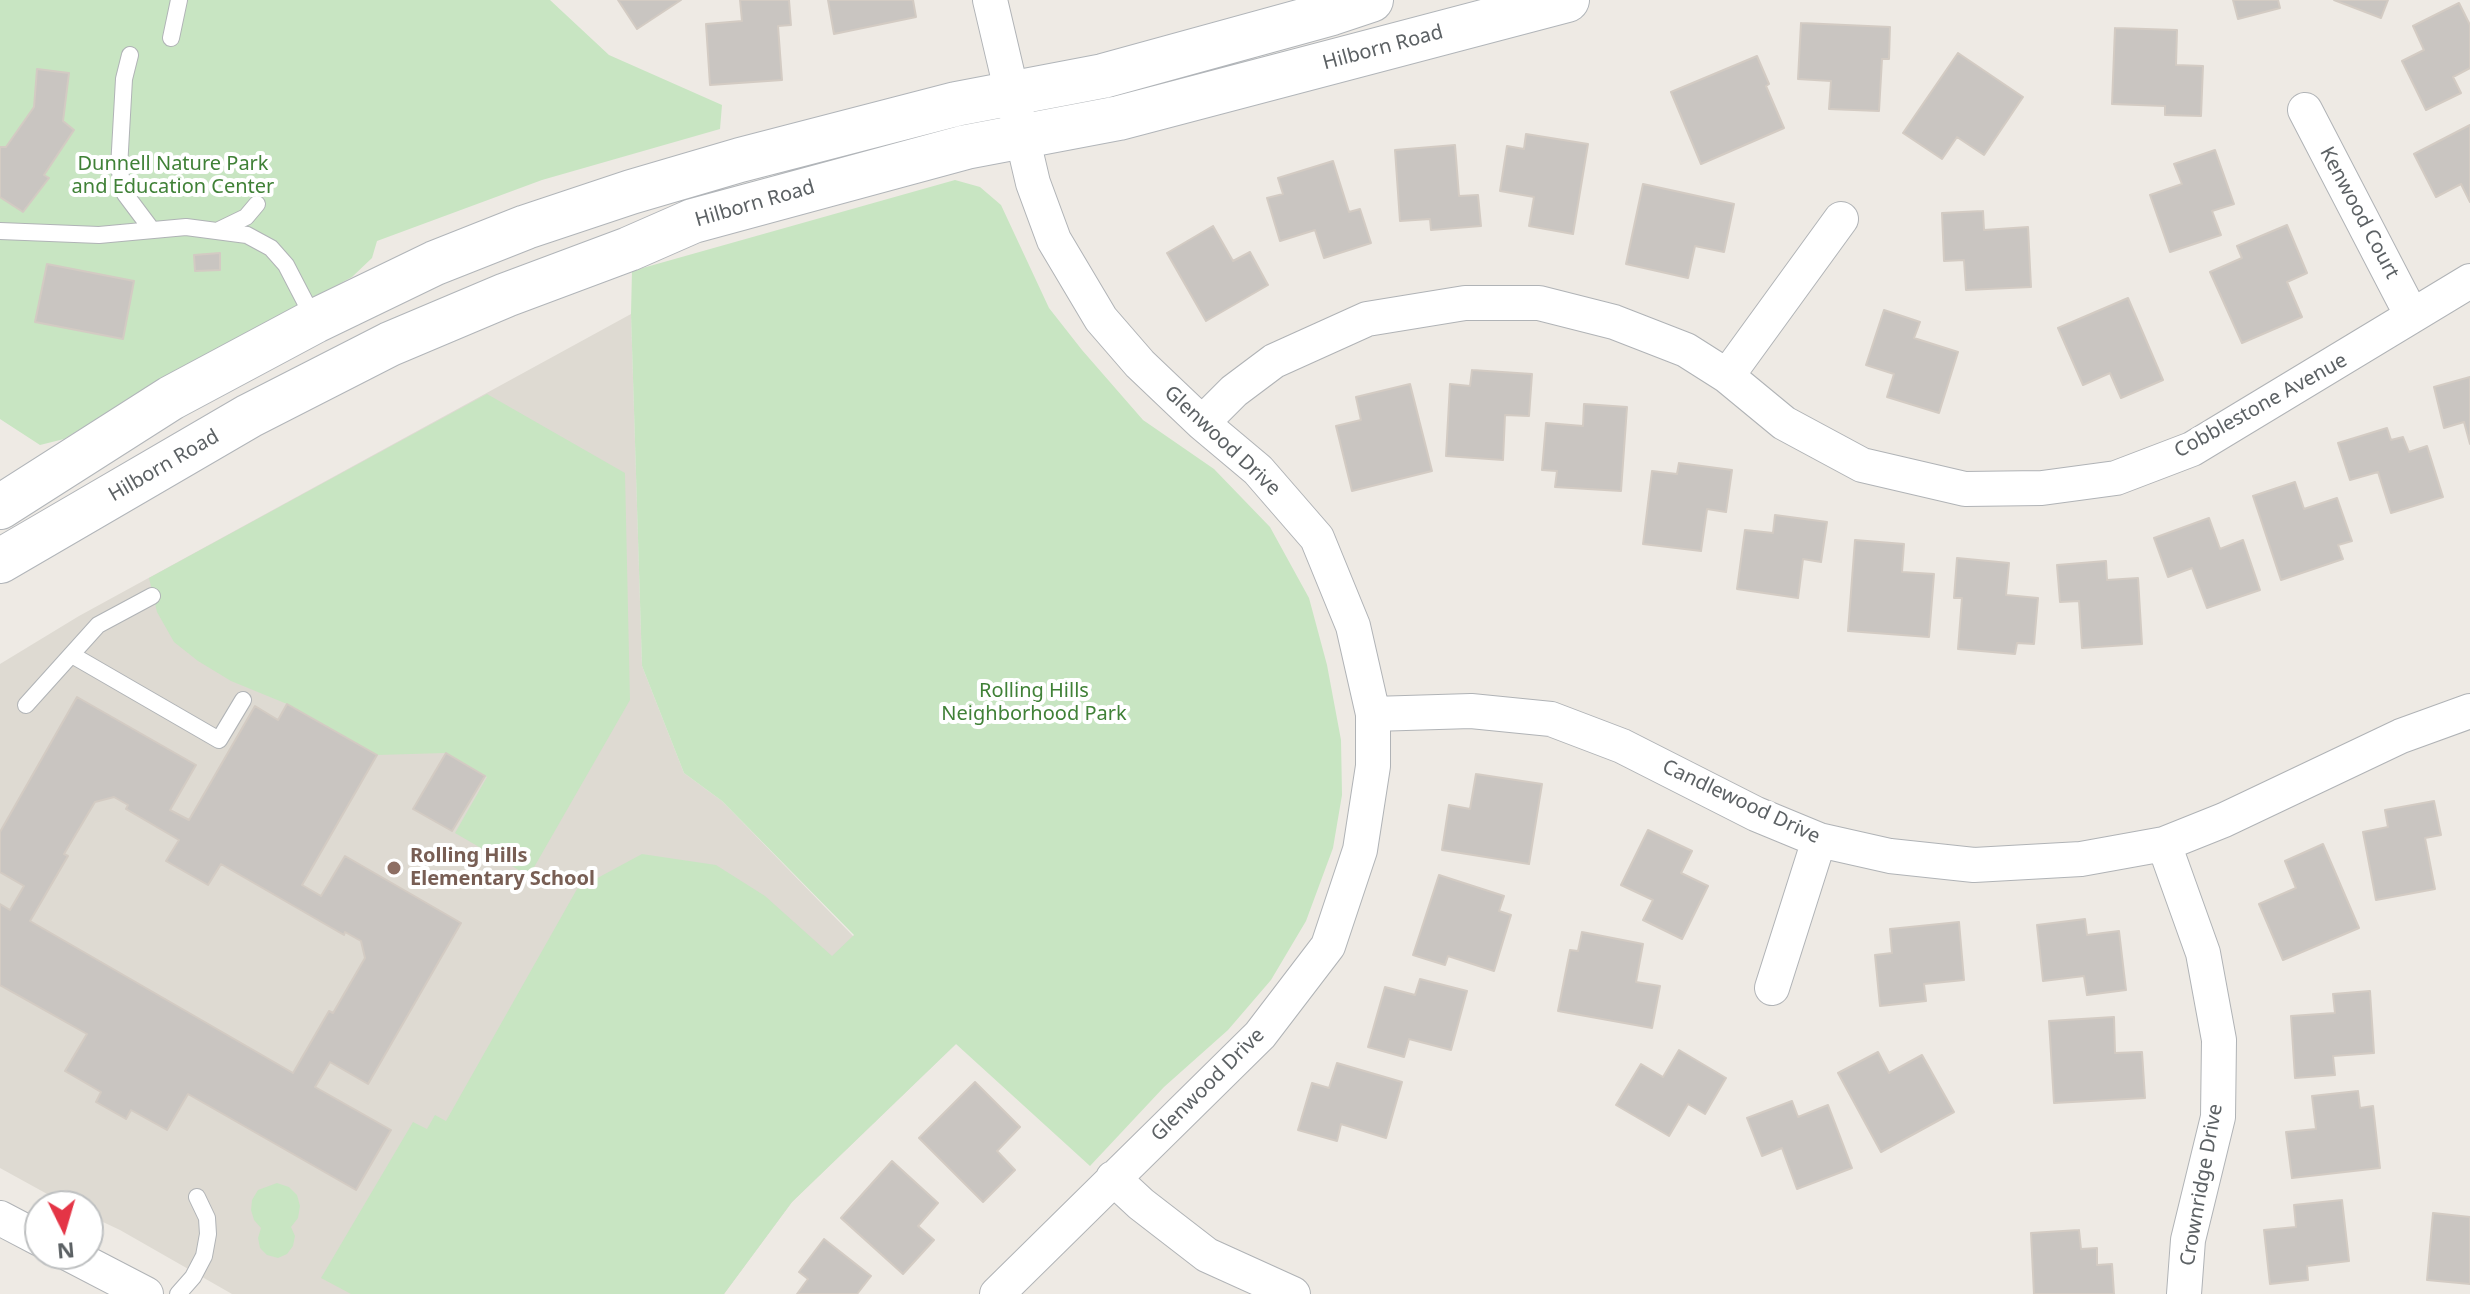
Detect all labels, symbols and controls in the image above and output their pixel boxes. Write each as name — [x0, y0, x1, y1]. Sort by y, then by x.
street label: Hilborn Road — [1320, 20, 1446, 76]
street label: Kenwood Court — [2314, 143, 2404, 283]
park label: Dunnell Nature Park and Education Center — [72, 152, 274, 199]
street label: Hilborn Road — [692, 175, 818, 233]
street label: Cobblestone Avenue — [2170, 349, 2352, 463]
street label: Glenwood Drive — [1159, 381, 1285, 501]
street label: Hilborn Road — [105, 425, 223, 507]
park label: Rolling Hills Neighborhood Park — [941, 679, 1127, 726]
street label: Candlewood Drive — [1658, 755, 1824, 849]
place label: Rolling Hills Elementary School — [410, 844, 595, 891]
marker: Rolling Hills Elementary School — [385, 859, 403, 877]
street label: Glenwood Drive — [1146, 1023, 1270, 1147]
street label: Crownridge Drive — [2176, 1102, 2228, 1268]
north arrow — [24, 1190, 104, 1270]
text: N — [56, 1236, 76, 1268]

